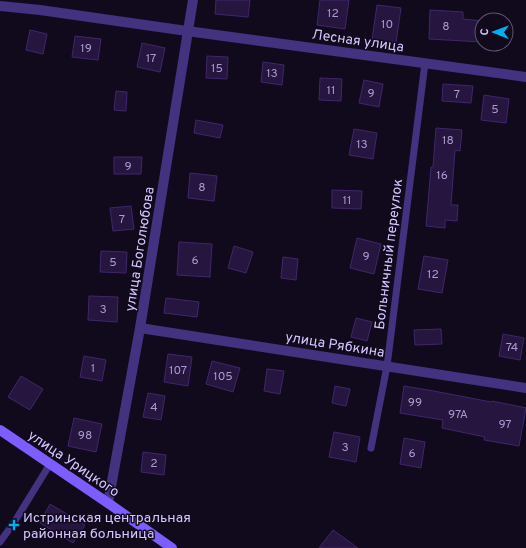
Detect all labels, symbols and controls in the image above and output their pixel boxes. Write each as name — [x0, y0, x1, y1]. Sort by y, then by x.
house number: 12 — [327, 6, 339, 22]
north arrow — [474, 12, 514, 52]
house number: 10 — [381, 17, 393, 33]
house number: 8 — [442, 19, 450, 35]
street label: Лесная улица — [311, 27, 405, 56]
text: С — [478, 28, 492, 35]
house number: 19 — [80, 41, 92, 57]
house number: 17 — [146, 51, 156, 67]
house number: 15 — [211, 61, 223, 77]
house number: 13 — [266, 66, 278, 82]
house number: 11 — [327, 83, 335, 99]
house number: 9 — [367, 86, 375, 102]
house number: 7 — [454, 87, 460, 103]
house number: 5 — [491, 102, 499, 118]
house number: 18 — [442, 133, 454, 149]
house number: 13 — [356, 137, 368, 153]
house number: 9 — [124, 159, 132, 175]
house number: 16 — [436, 168, 448, 184]
street label: Больничный переулок — [372, 178, 407, 331]
house number: 8 — [198, 180, 206, 196]
street label: улица Боголюбова — [122, 186, 159, 313]
house number: 11 — [343, 193, 351, 209]
house number: 7 — [119, 212, 125, 228]
house number: 9 — [362, 249, 370, 265]
house number: 6 — [191, 253, 199, 269]
house number: 5 — [109, 255, 117, 271]
house number: 12 — [427, 267, 439, 283]
house number: 3 — [99, 302, 107, 318]
street label: улица Рябкина — [284, 329, 386, 362]
house number: 74 — [506, 340, 518, 356]
house number: 1 — [91, 361, 95, 377]
house number: 107 — [169, 363, 187, 379]
house number: 105 — [213, 369, 233, 385]
house number: 99 — [408, 395, 422, 411]
house number: 4 — [150, 400, 158, 416]
house number: 97А — [448, 407, 468, 423]
house number: 97 — [498, 417, 512, 433]
street label: улица Урицкого — [24, 427, 122, 501]
house number: 98 — [78, 428, 92, 444]
house number: 3 — [341, 440, 349, 456]
house number: 6 — [408, 446, 416, 462]
house number: 2 — [150, 456, 158, 472]
place label: Истринская центральная районная больница — [23, 510, 191, 543]
marker: Истринская центральная районная больница — [8, 519, 20, 531]

